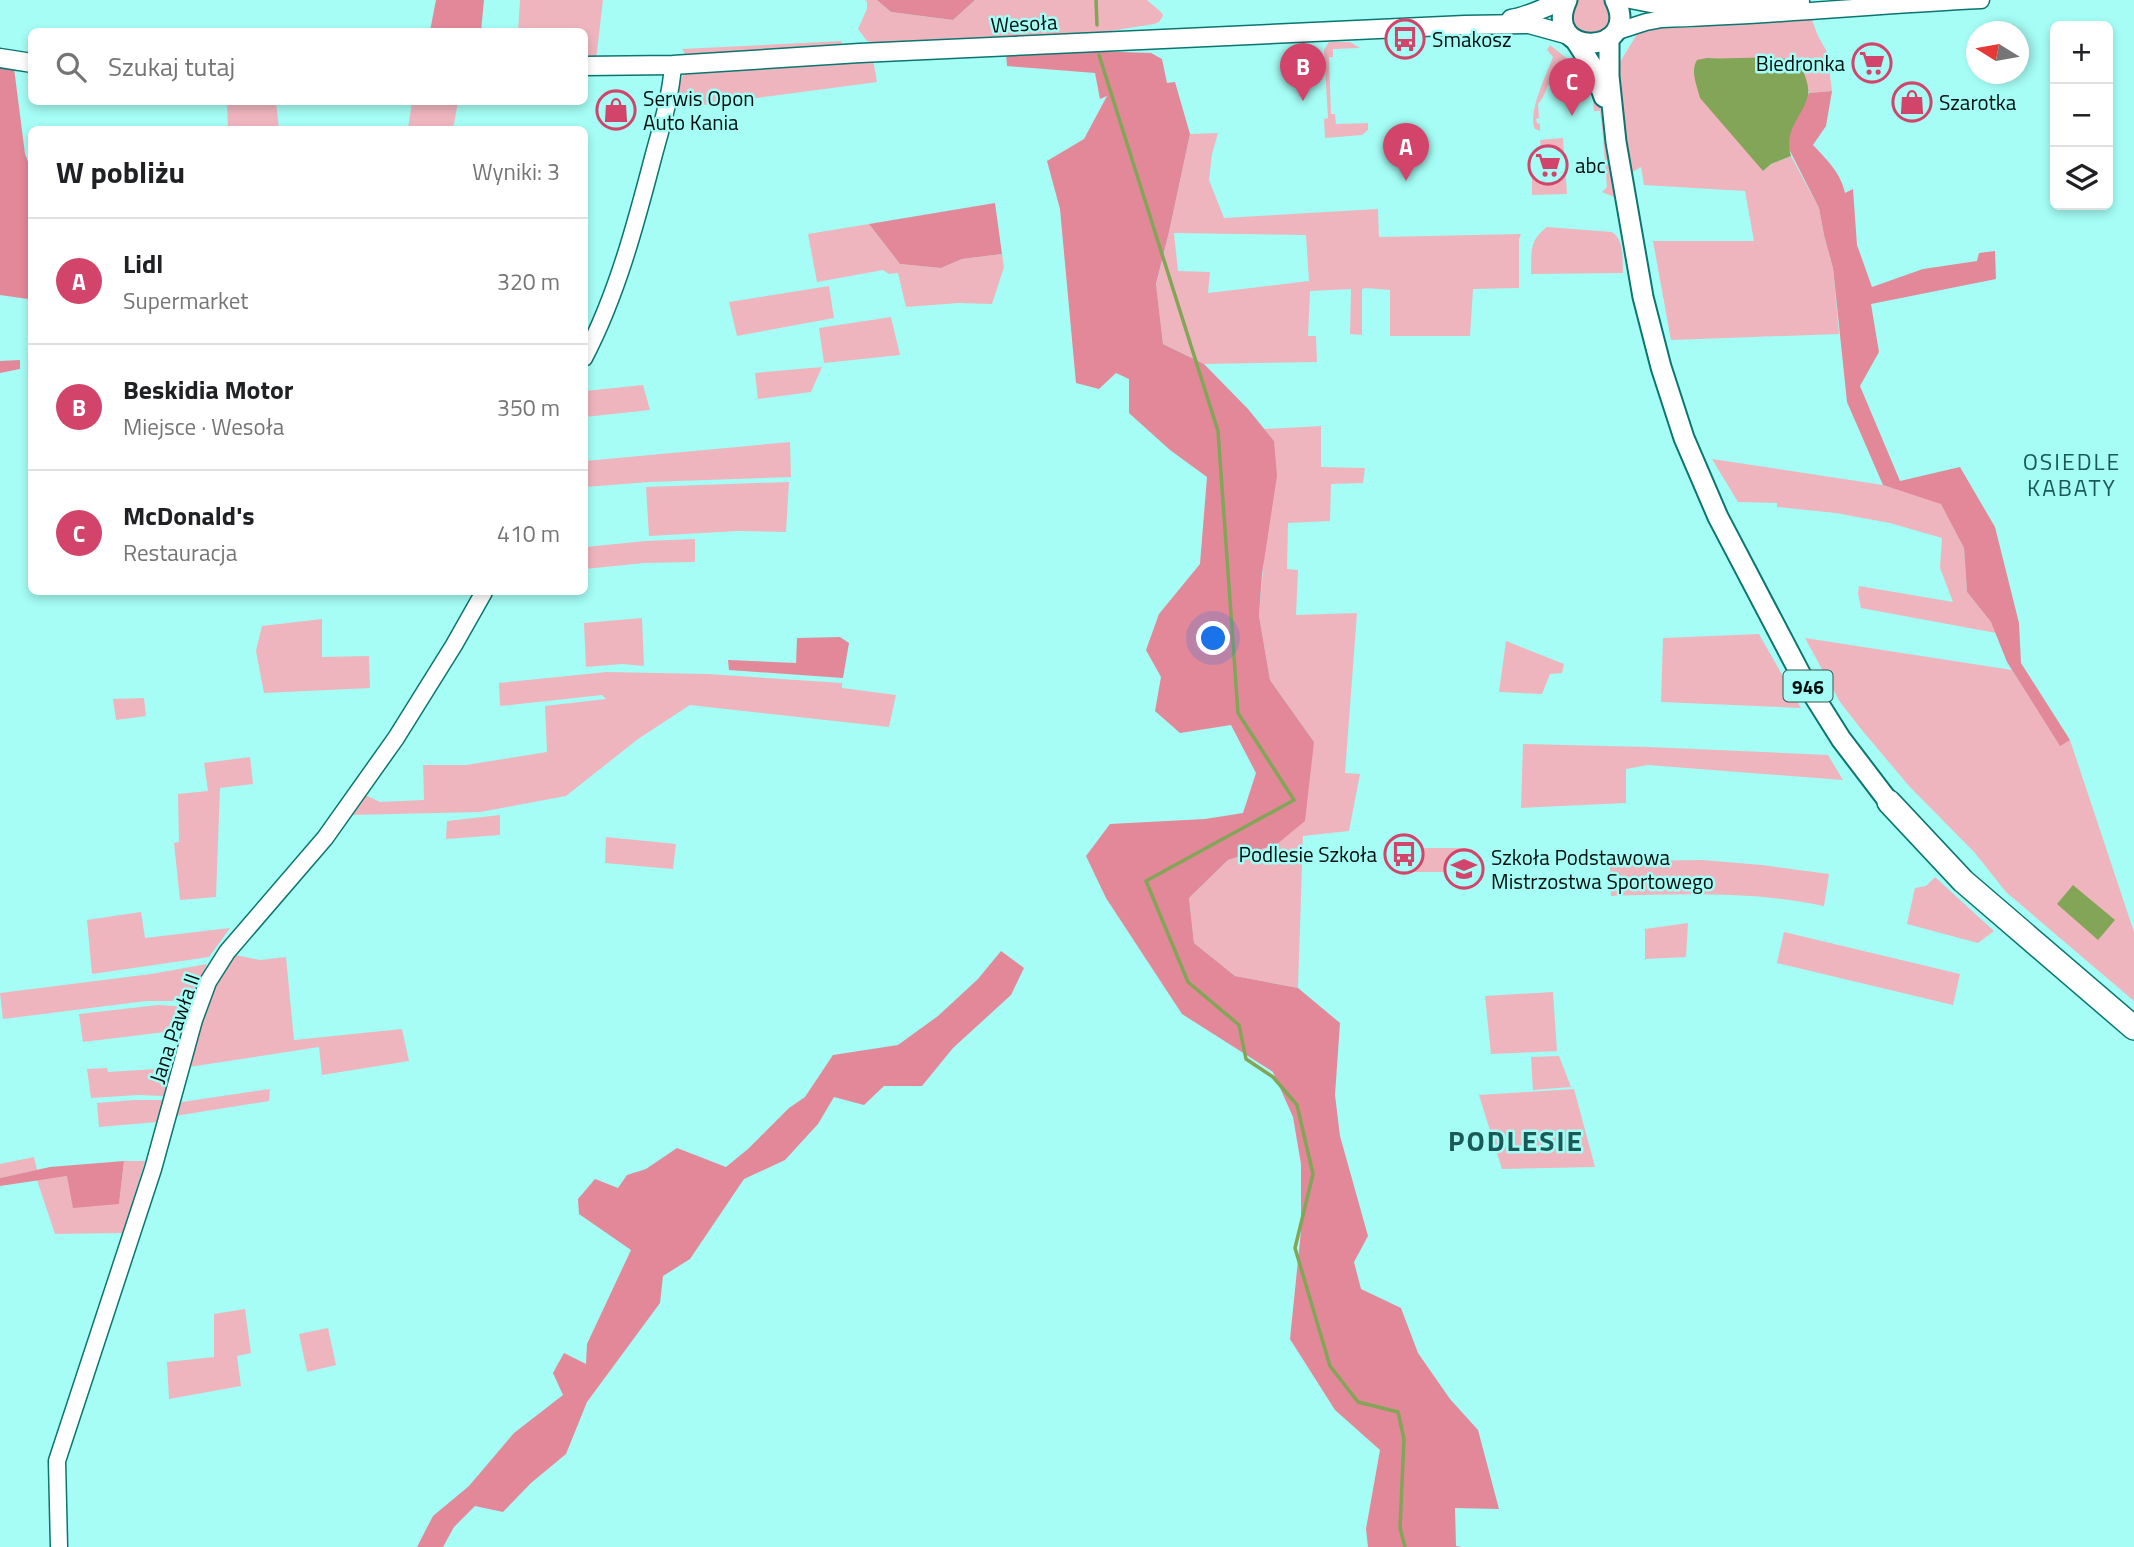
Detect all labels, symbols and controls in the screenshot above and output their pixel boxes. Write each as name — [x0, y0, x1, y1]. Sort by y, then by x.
street label: Wesoła — [990, 5, 1059, 41]
bus stop icon: Smakosz — [1384, 18, 1426, 60]
north arrow — [1966, 21, 2029, 84]
map controls — [2050, 21, 2113, 210]
button: + — [2050, 21, 2113, 84]
place label: Smakosz — [1432, 23, 1512, 55]
search box — [28, 28, 588, 105]
supermarket icon: Biedronka — [1851, 42, 1893, 84]
pin: B — [1280, 43, 1326, 101]
text: Szukaj tutaj — [108, 47, 235, 86]
place label: Biedronka — [1756, 47, 1845, 79]
icon: search — [52, 48, 90, 86]
pin: C — [1549, 58, 1595, 116]
shop icon: Szarotka — [1891, 81, 1933, 123]
place label: Serwis Opon Auto Kania — [643, 82, 755, 138]
button: − — [2050, 84, 2113, 147]
place label: Szarotka — [1939, 86, 2017, 118]
shop icon: Serwis Opon Auto Kania — [595, 89, 637, 131]
pin: A — [1383, 123, 1429, 181]
supermarket icon: abc — [1527, 144, 1569, 186]
button: layers — [2050, 147, 2113, 210]
text: W pobliżu — [56, 149, 185, 195]
place label: abc — [1575, 149, 1606, 181]
text: Wyniki: 3 — [472, 154, 560, 189]
text: Lidl — [123, 244, 163, 283]
text: A — [72, 264, 86, 299]
text: 320 m — [497, 264, 560, 299]
text: Supermarket — [123, 283, 248, 318]
text: Beskidia Motor — [123, 370, 293, 409]
text: B — [72, 390, 86, 425]
text: 350 m — [497, 390, 560, 425]
text: Miejsce · Wesoła — [123, 409, 284, 444]
district label: OSIEDLE KABATY — [2023, 444, 2121, 505]
text: McDonald's — [123, 496, 255, 535]
text: C — [73, 516, 85, 551]
text: 410 m — [497, 516, 560, 551]
text: Restauracja — [123, 535, 237, 570]
your location — [1196, 621, 1230, 655]
road number: 946 — [1784, 670, 1832, 702]
bus stop icon: Podlesie Szkoła — [1383, 833, 1425, 875]
place label: Podlesie Szkoła — [1239, 838, 1377, 870]
place label: Szkoła Podstawowa Mistrzostwa Sportowego — [1491, 841, 1714, 897]
school or university icon: Szkoła Podstawowa Mistrzostwa Sportowego — [1443, 848, 1485, 890]
street label: Jana Pawła II — [140, 969, 208, 1087]
district label: PODLESIE — [1448, 1119, 1584, 1162]

